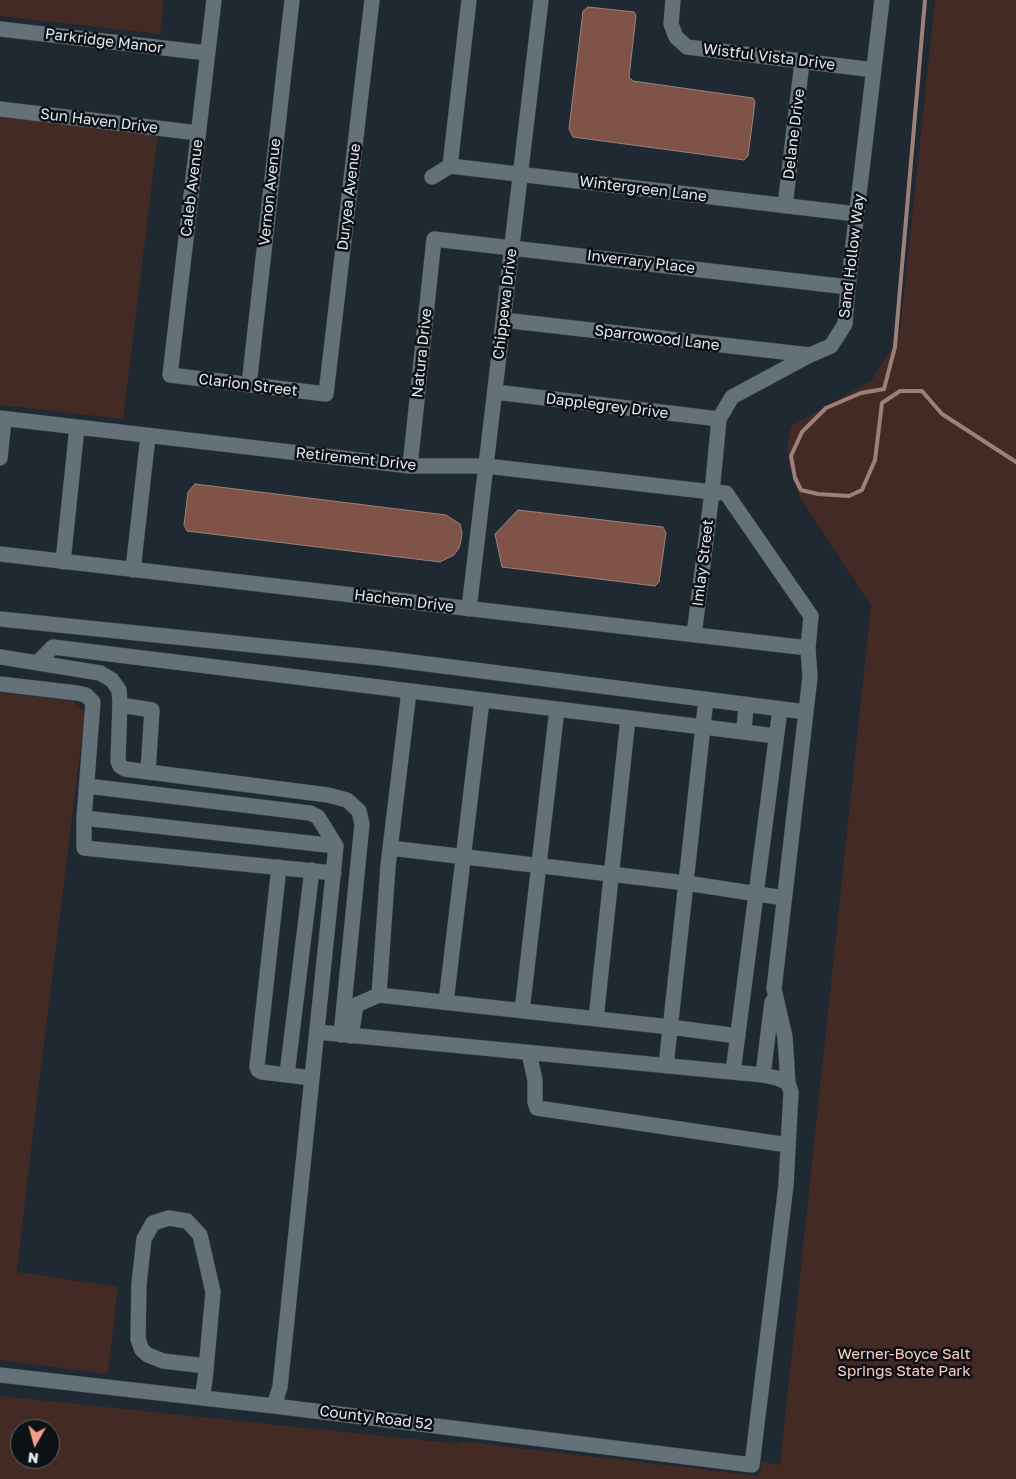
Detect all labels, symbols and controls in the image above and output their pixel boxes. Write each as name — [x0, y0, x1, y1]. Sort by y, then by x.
street label: Parkridge Manor — [44, 25, 164, 57]
street label: Wistful Vista Drive — [702, 40, 836, 74]
street label: Delane Drive — [780, 88, 808, 180]
street label: Sun Haven Drive — [39, 105, 159, 137]
street label: Vernon Avenue — [255, 137, 285, 247]
street label: Caleb Avenue — [177, 138, 207, 238]
street label: Duryea Avenue — [333, 142, 365, 252]
street label: Wintergreen Lane — [578, 172, 708, 206]
street label: Sand Hollow Way — [835, 193, 869, 319]
street label: Inverrary Place — [586, 246, 696, 278]
street label: Chippewa Drive — [489, 247, 521, 361]
street label: Natura Drive — [408, 307, 436, 399]
street label: Sparrowood Lane — [593, 321, 721, 355]
street label: Clarion Street — [197, 370, 299, 400]
street label: Dapplegrey Drive — [545, 390, 669, 422]
street label: Retirement Drive — [295, 444, 417, 474]
street label: Imlay Street — [689, 518, 717, 608]
street label: Hachem Drive — [353, 586, 455, 616]
park label: Werner-Boyce Salt Springs State Park — [837, 1345, 971, 1380]
street label: County Road 52 — [318, 1402, 434, 1434]
north arrow — [10, 1419, 60, 1469]
text: N — [27, 1449, 40, 1467]

